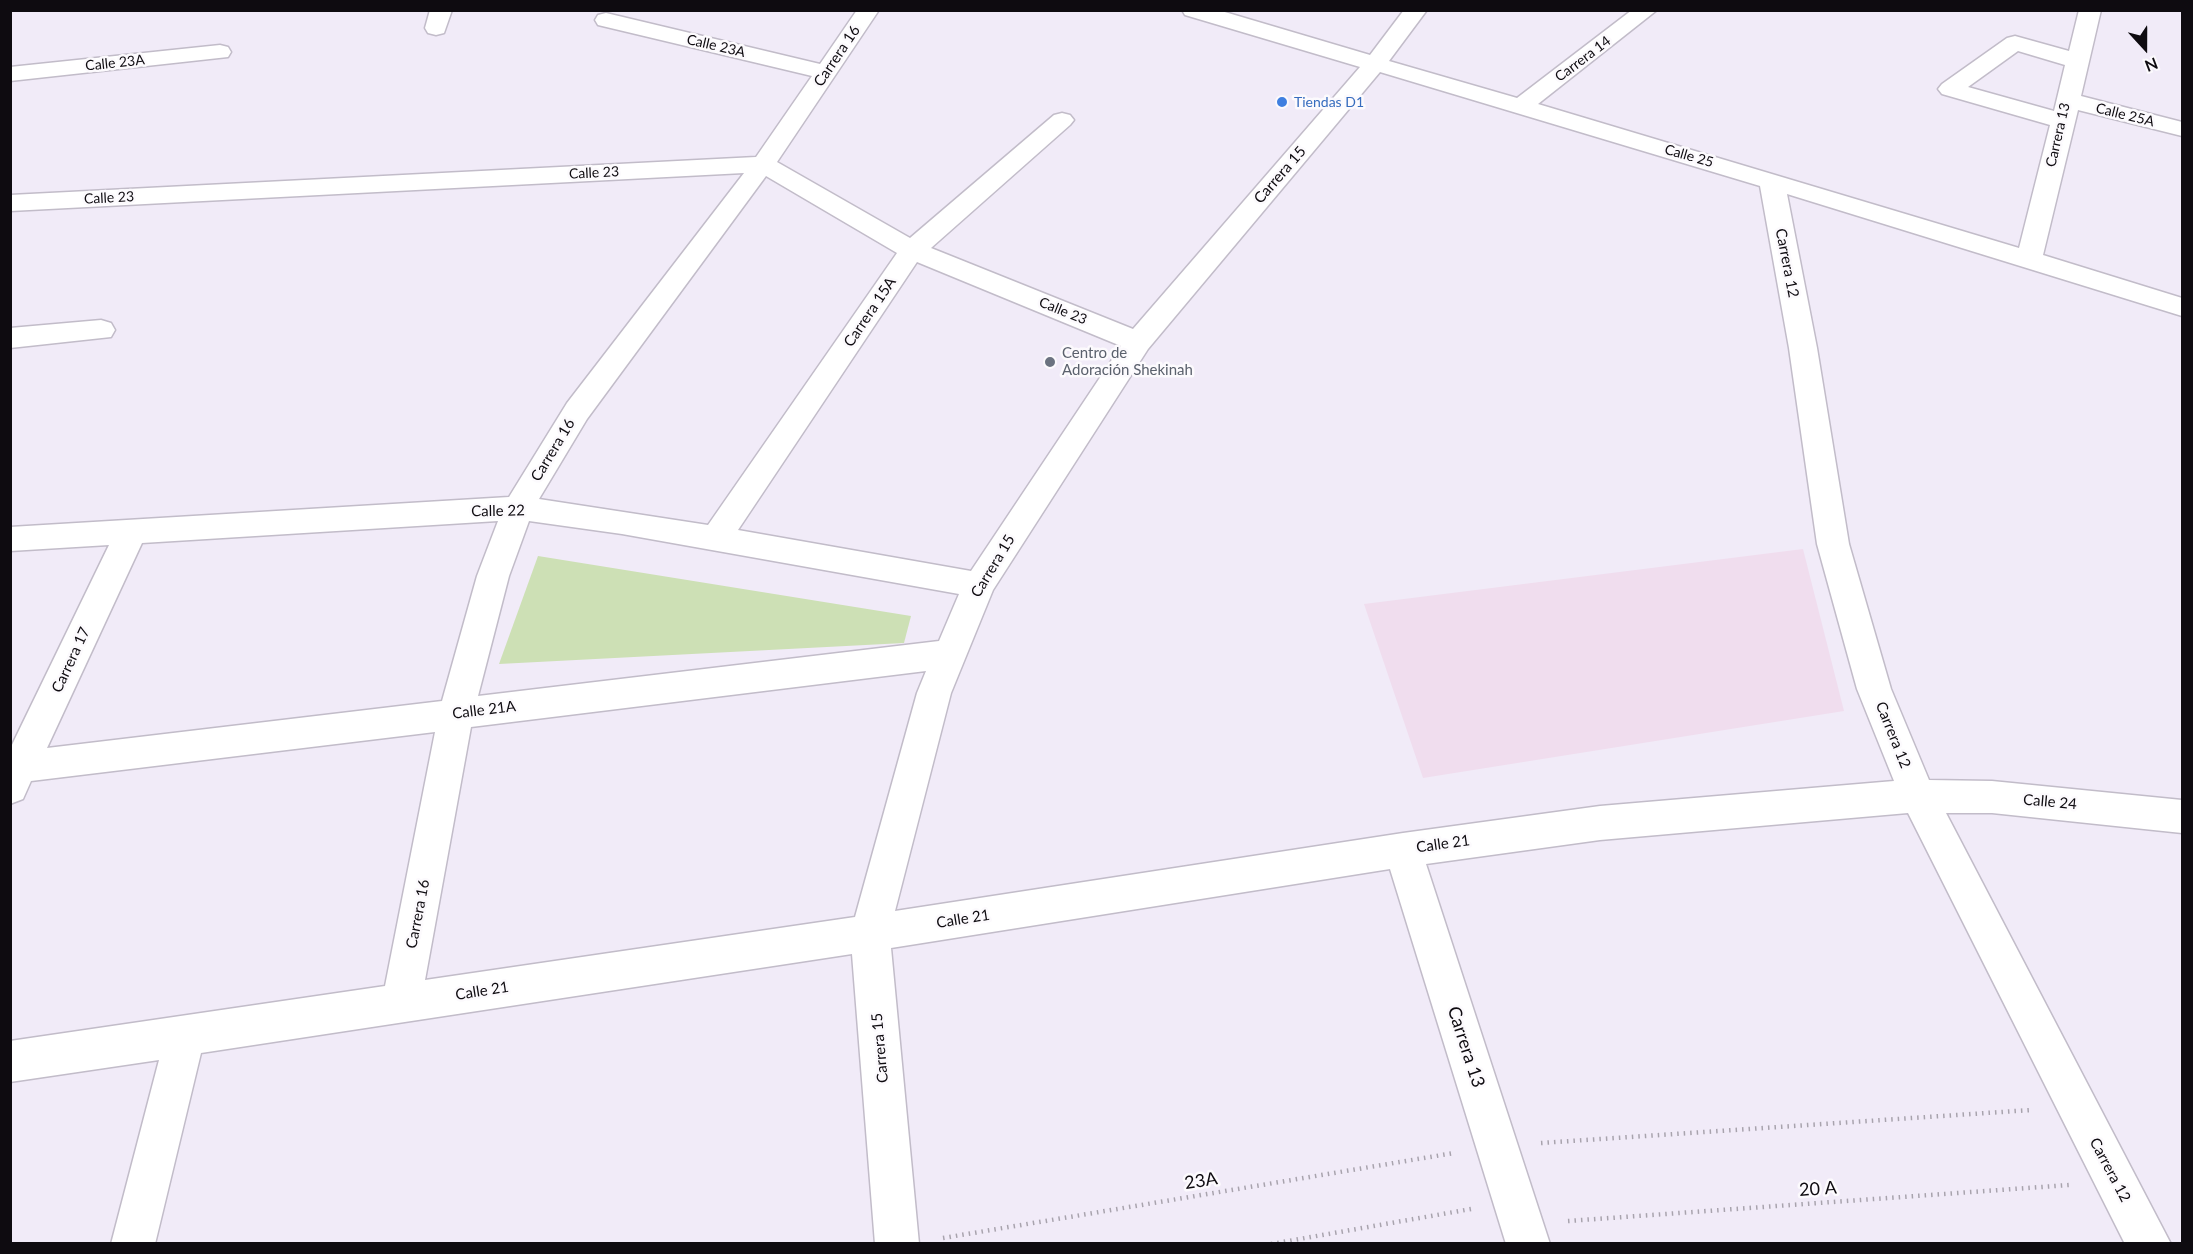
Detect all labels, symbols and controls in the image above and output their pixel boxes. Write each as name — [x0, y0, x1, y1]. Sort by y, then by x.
north arrow — [2115, 18, 2175, 78]
street label: Carrera 16 — [810, 22, 864, 90]
street label: Calle 23A — [685, 31, 747, 61]
street label: Carrera 14 — [1552, 33, 1614, 85]
street label: Calle 23A — [84, 52, 146, 74]
text: N — [2142, 54, 2161, 76]
place label: Tiendas D1 — [1294, 94, 1364, 110]
marker: Tiendas D1 — [1275, 95, 1289, 109]
street label: Calle 25A — [2094, 100, 2156, 130]
street label: Carrera 13 — [2042, 101, 2074, 169]
street label: Calle 25 — [1663, 141, 1715, 171]
street label: Carrera 15 — [1250, 143, 1310, 207]
street label: Calle 23 — [569, 163, 619, 183]
street label: Calle 23 — [84, 188, 134, 208]
street label: Carrera 12 — [1771, 227, 1803, 299]
street label: Carrera 15A — [840, 274, 900, 350]
street label: Calle 23 — [1037, 294, 1089, 328]
place label: Centro de Adoración Shekinah — [1062, 344, 1193, 379]
marker: Centro de Adoración Shekinah — [1043, 355, 1057, 369]
street label: Carrera 16 — [527, 415, 579, 485]
street label: Calle 22 — [471, 502, 525, 520]
street label: Carrera 15 — [967, 531, 1019, 601]
street label: Carrera 17 — [48, 624, 94, 696]
street label: Calle 21A — [451, 697, 517, 723]
street label: Carrera 12 — [1872, 699, 1914, 771]
street label: Calle 24 — [2022, 791, 2078, 813]
street label: Calle 21 — [1415, 831, 1471, 857]
street label: Carrera 16 — [402, 878, 434, 950]
street label: Calle 21 — [935, 906, 991, 932]
street label: Calle 21 — [454, 978, 510, 1004]
street label: Carrera 13 — [1443, 1004, 1489, 1090]
street label: Carrera 15 — [868, 1012, 892, 1084]
street label: Carrera 12 — [2086, 1135, 2134, 1205]
street label: 23A — [1183, 1168, 1219, 1194]
street label: 20 A — [1798, 1177, 1838, 1201]

